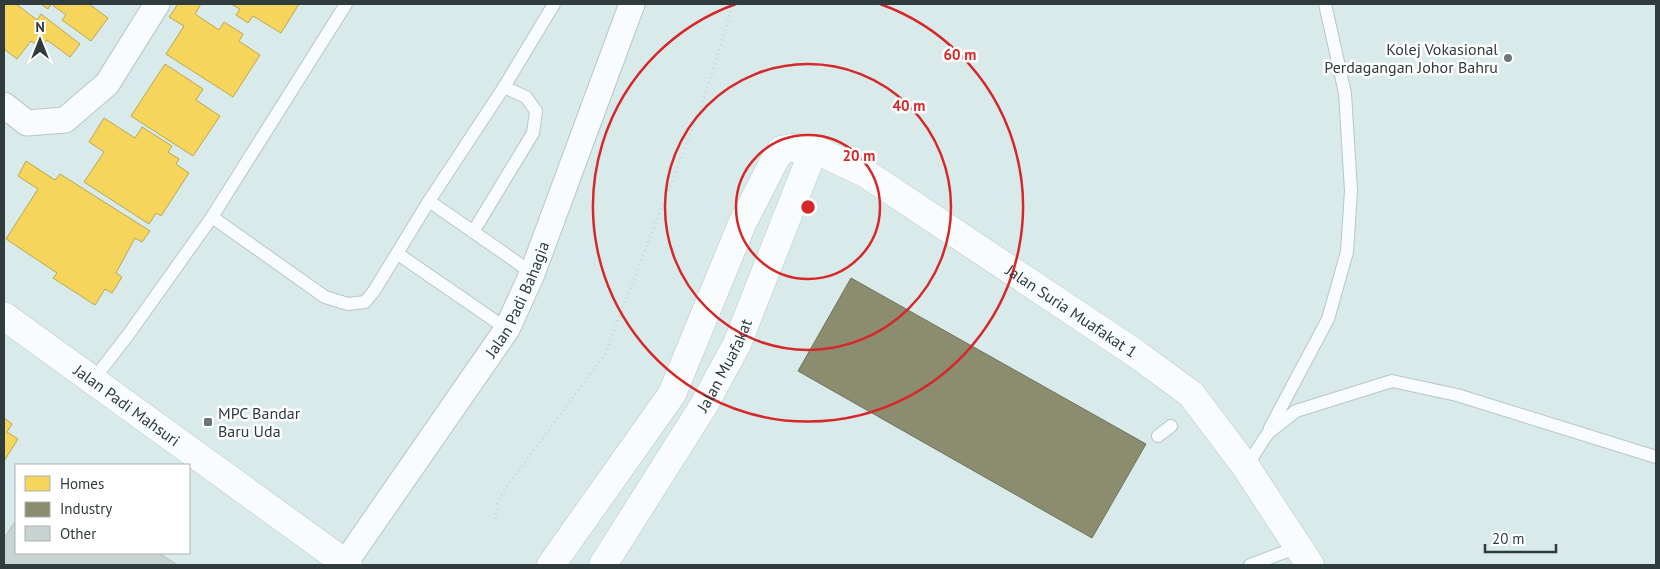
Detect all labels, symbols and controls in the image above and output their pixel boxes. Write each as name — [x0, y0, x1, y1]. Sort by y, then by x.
north arrow — [15, 15, 65, 65]
text: N — [35, 18, 45, 36]
place label: Kolej Vokasional Perdagangan Johor Bahru — [1324, 39, 1498, 77]
text: 60 m — [944, 45, 976, 64]
marker: Kolej Vokasional Perdagangan Johor Bahru — [1502, 52, 1514, 64]
text: 40 m — [893, 96, 925, 115]
text: 20 m — [843, 146, 875, 165]
centre of rings — [799, 198, 817, 216]
street label: Jalan Padi Bahagia — [480, 238, 553, 362]
street label: Jalan Suria Muafakat 1 — [1001, 259, 1141, 362]
street label: Jalan Muafakat — [692, 315, 756, 416]
street label: Jalan Padi Mahsuri — [69, 359, 184, 450]
place label: MPC Bandar Baru Uda — [218, 403, 301, 441]
marker: MPC Bandar Baru Uda — [202, 416, 214, 428]
legend — [15, 464, 190, 554]
text: Homes — [60, 474, 104, 493]
text: Industry — [60, 499, 112, 518]
scale bar — [1485, 522, 1556, 554]
text: Other — [60, 524, 96, 543]
text: 20 m — [1492, 529, 1525, 548]

